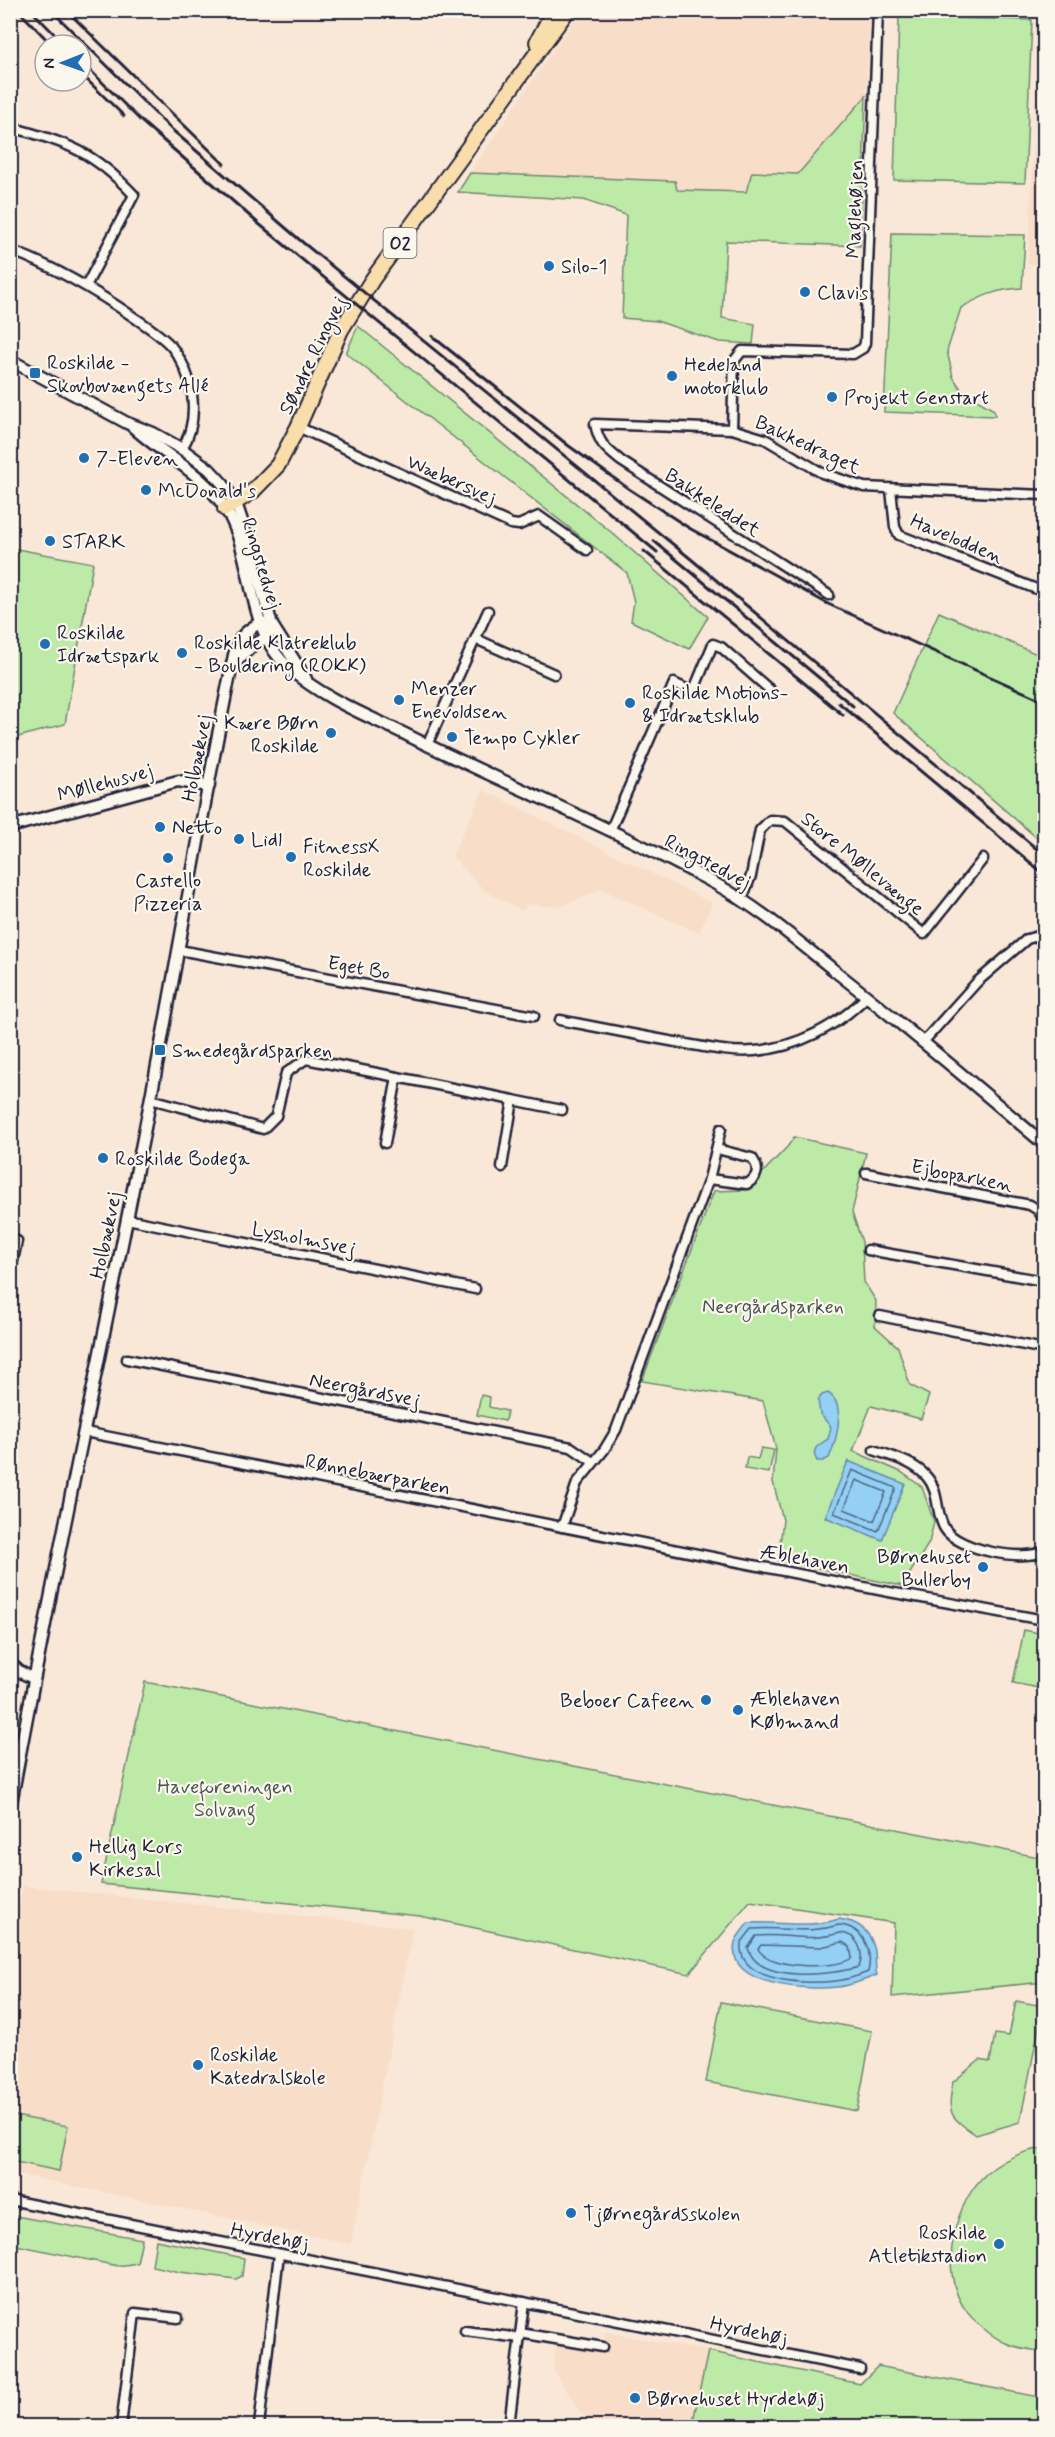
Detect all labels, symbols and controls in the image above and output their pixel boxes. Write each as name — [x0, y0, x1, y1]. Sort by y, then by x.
north arrow — [33, 33, 93, 93]
text: N — [39, 58, 60, 69]
street label: Maglehøjen — [840, 159, 873, 259]
road number: O2 — [384, 228, 416, 258]
place label: Silo-1 — [561, 254, 608, 281]
marker: Silo-1 — [542, 259, 556, 273]
place label: Clavis — [817, 280, 868, 307]
marker: Clavis — [798, 285, 812, 299]
street label: Søndre Ringvej — [273, 292, 355, 420]
place label: Roskilde - Skovbovængets Allé — [47, 350, 209, 402]
place label: Hedeland motorklub — [684, 352, 768, 402]
marker: Roskilde - Skovbovængets Allé — [28, 366, 42, 380]
marker: Hedeland motorklub — [665, 369, 679, 383]
place label: Projekt Genstart — [844, 385, 989, 412]
marker: Projekt Genstart — [825, 390, 839, 404]
street label: Bakkedraget — [750, 409, 865, 483]
place label: 7-Eleven — [96, 446, 179, 473]
street label: Wæbersvej — [402, 449, 501, 512]
marker: 7-Eleven — [77, 451, 91, 465]
street label: Bakkeleddet — [659, 462, 765, 544]
place label: McDonald's — [158, 478, 256, 505]
marker: McDonald's — [139, 483, 153, 497]
street label: Havelodden — [906, 508, 1007, 571]
street label: Ringstedvej — [233, 514, 287, 613]
place label: STARK — [62, 529, 125, 556]
marker: STARK — [43, 534, 57, 548]
place label: Roskilde Idrætspark — [57, 620, 159, 670]
place label: Roskilde Klatreklub - Bouldering (ROKK) — [194, 630, 366, 681]
marker: Roskilde Idrætspark — [38, 637, 52, 651]
marker: Roskilde Klatreklub - Bouldering (ROKK) — [175, 646, 189, 660]
place label: Menzer Enevoldsen — [411, 676, 507, 726]
place label: Roskilde Motions- & Idrætsklub — [642, 680, 788, 730]
marker: Menzer Enevoldsen — [392, 693, 406, 707]
marker: Roskilde Motions- & Idrætsklub — [623, 696, 637, 710]
place label: Kære Børn Roskilde — [224, 710, 319, 760]
street label: Holbækvej — [176, 712, 219, 804]
place label: Tempo Cykler — [464, 725, 580, 752]
marker: Kære Børn Roskilde — [324, 726, 338, 740]
marker: Tempo Cykler — [445, 730, 459, 744]
street label: Møllehusvej — [55, 758, 156, 809]
street label: Store Møllevænge — [793, 806, 930, 924]
place label: Netto — [172, 815, 222, 842]
marker: Netto — [153, 820, 167, 834]
place label: Lidl — [251, 827, 282, 854]
street label: Ringstedvej — [659, 828, 755, 897]
marker: Lidl — [232, 832, 246, 846]
place label: FitnessX Roskilde — [303, 834, 380, 884]
marker: FitnessX Roskilde — [284, 850, 298, 864]
marker: Castello Pizzeria — [161, 851, 175, 865]
place label: Castello Pizzeria — [133, 868, 203, 918]
street label: Eget Bo — [325, 950, 392, 987]
place label: Smedegårdsparken — [172, 1038, 332, 1065]
marker: Smedegårdsparken — [153, 1043, 167, 1057]
place label: Roskilde Bodega — [115, 1146, 251, 1175]
marker: Roskilde Bodega — [96, 1151, 110, 1165]
street label: Ejboparken — [909, 1153, 1015, 1200]
street label: Holbækvej — [84, 1189, 129, 1281]
street label: Lysholmsvej — [249, 1216, 358, 1263]
park label: Neergårdsparken — [702, 1294, 844, 1322]
street label: Neergårdsvej — [307, 1366, 423, 1415]
street label: Rønnebærparken — [303, 1448, 453, 1503]
street label: Æblehaven — [758, 1538, 852, 1581]
place label: Børnehuset Bullerby — [877, 1544, 971, 1594]
marker: Børnehuset Bullerby — [976, 1560, 990, 1574]
place label: Æblehaven Købmand — [750, 1686, 840, 1736]
place label: Beboer Cafeen — [560, 1688, 694, 1715]
marker: Beboer Cafeen — [699, 1693, 713, 1707]
marker: Æblehaven Købmand — [731, 1703, 745, 1717]
park label: Haveforeningen Solvang — [157, 1774, 293, 1826]
place label: Hellig Kors Kirkesal — [89, 1834, 183, 1884]
marker: Hellig Kors Kirkesal — [70, 1850, 84, 1864]
place label: Roskilde Katedralskole — [210, 2042, 326, 2092]
marker: Roskilde Katedralskole — [191, 2058, 205, 2072]
place label: Tjørnegårdsskolen — [583, 2201, 740, 2229]
marker: Tjørnegårdsskolen — [564, 2206, 578, 2220]
street label: Hyrdehøj — [228, 2217, 311, 2258]
place label: Roskilde Atletikstadion — [868, 2220, 987, 2270]
marker: Roskilde Atletikstadion — [992, 2237, 1006, 2251]
street label: Hyrdehøj — [707, 2310, 790, 2353]
place label: Børnehuset Hyrdehøj — [647, 2386, 824, 2413]
marker: Børnehuset Hyrdehøj — [628, 2391, 642, 2405]

